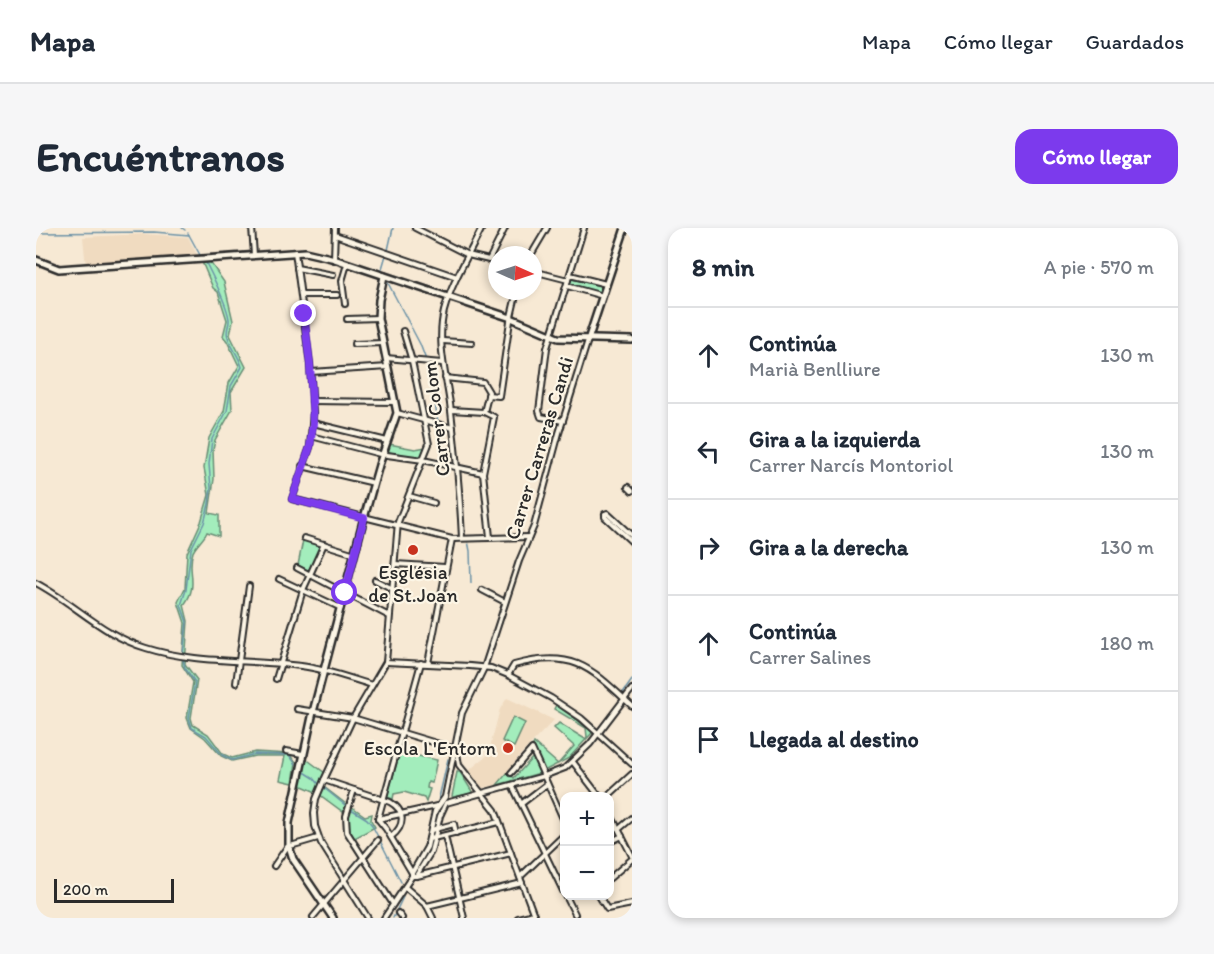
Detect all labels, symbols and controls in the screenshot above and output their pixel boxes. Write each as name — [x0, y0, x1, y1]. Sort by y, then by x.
text: Mapa — [30, 24, 95, 58]
text: Mapa — [862, 29, 911, 54]
text: Cómo llegar — [944, 29, 1053, 54]
text: Guardados — [1086, 29, 1184, 54]
button: Cómo llegar — [1015, 129, 1178, 184]
text: Encuéntranos — [36, 131, 285, 182]
north arrow — [488, 246, 542, 300]
text: 8 min — [692, 251, 754, 283]
text: A pie · 570 m — [1044, 255, 1154, 279]
route end — [290, 300, 316, 326]
text: Continúa — [749, 330, 837, 357]
icon: ahead — [692, 339, 725, 372]
text: 130 m — [1100, 343, 1154, 367]
street label: Carrer Carreras Candi — [500, 354, 578, 542]
text: Marià Benlliure — [749, 357, 881, 381]
street label: Carrer Colom — [417, 360, 455, 478]
text: Gira a la izquierda — [749, 426, 920, 453]
icon: left — [692, 435, 725, 468]
text: 130 m — [1100, 439, 1154, 463]
text: Carrer Narcís Montoriol — [749, 453, 953, 477]
icon: right — [692, 531, 725, 564]
text: Gira a la derecha — [749, 534, 908, 561]
text: 130 m — [1100, 535, 1154, 559]
marker: Església de St.Joan — [406, 543, 420, 557]
place label: Església de St.Joan — [368, 560, 458, 607]
route start — [331, 579, 357, 605]
text: Continúa — [749, 618, 837, 645]
icon: ahead — [692, 627, 725, 660]
text: 180 m — [1100, 631, 1154, 655]
text: Carrer Salines — [749, 645, 871, 669]
icon: arrive — [692, 723, 725, 756]
text: Llegada al destino — [749, 726, 919, 753]
place label: Escola L'Entorn — [364, 736, 496, 760]
marker: Escola L'Entorn — [501, 741, 515, 755]
map controls — [560, 792, 614, 900]
button: + — [560, 792, 614, 846]
button: − — [560, 846, 614, 900]
scale bar — [54, 876, 174, 904]
text: 200 m — [63, 880, 108, 899]

